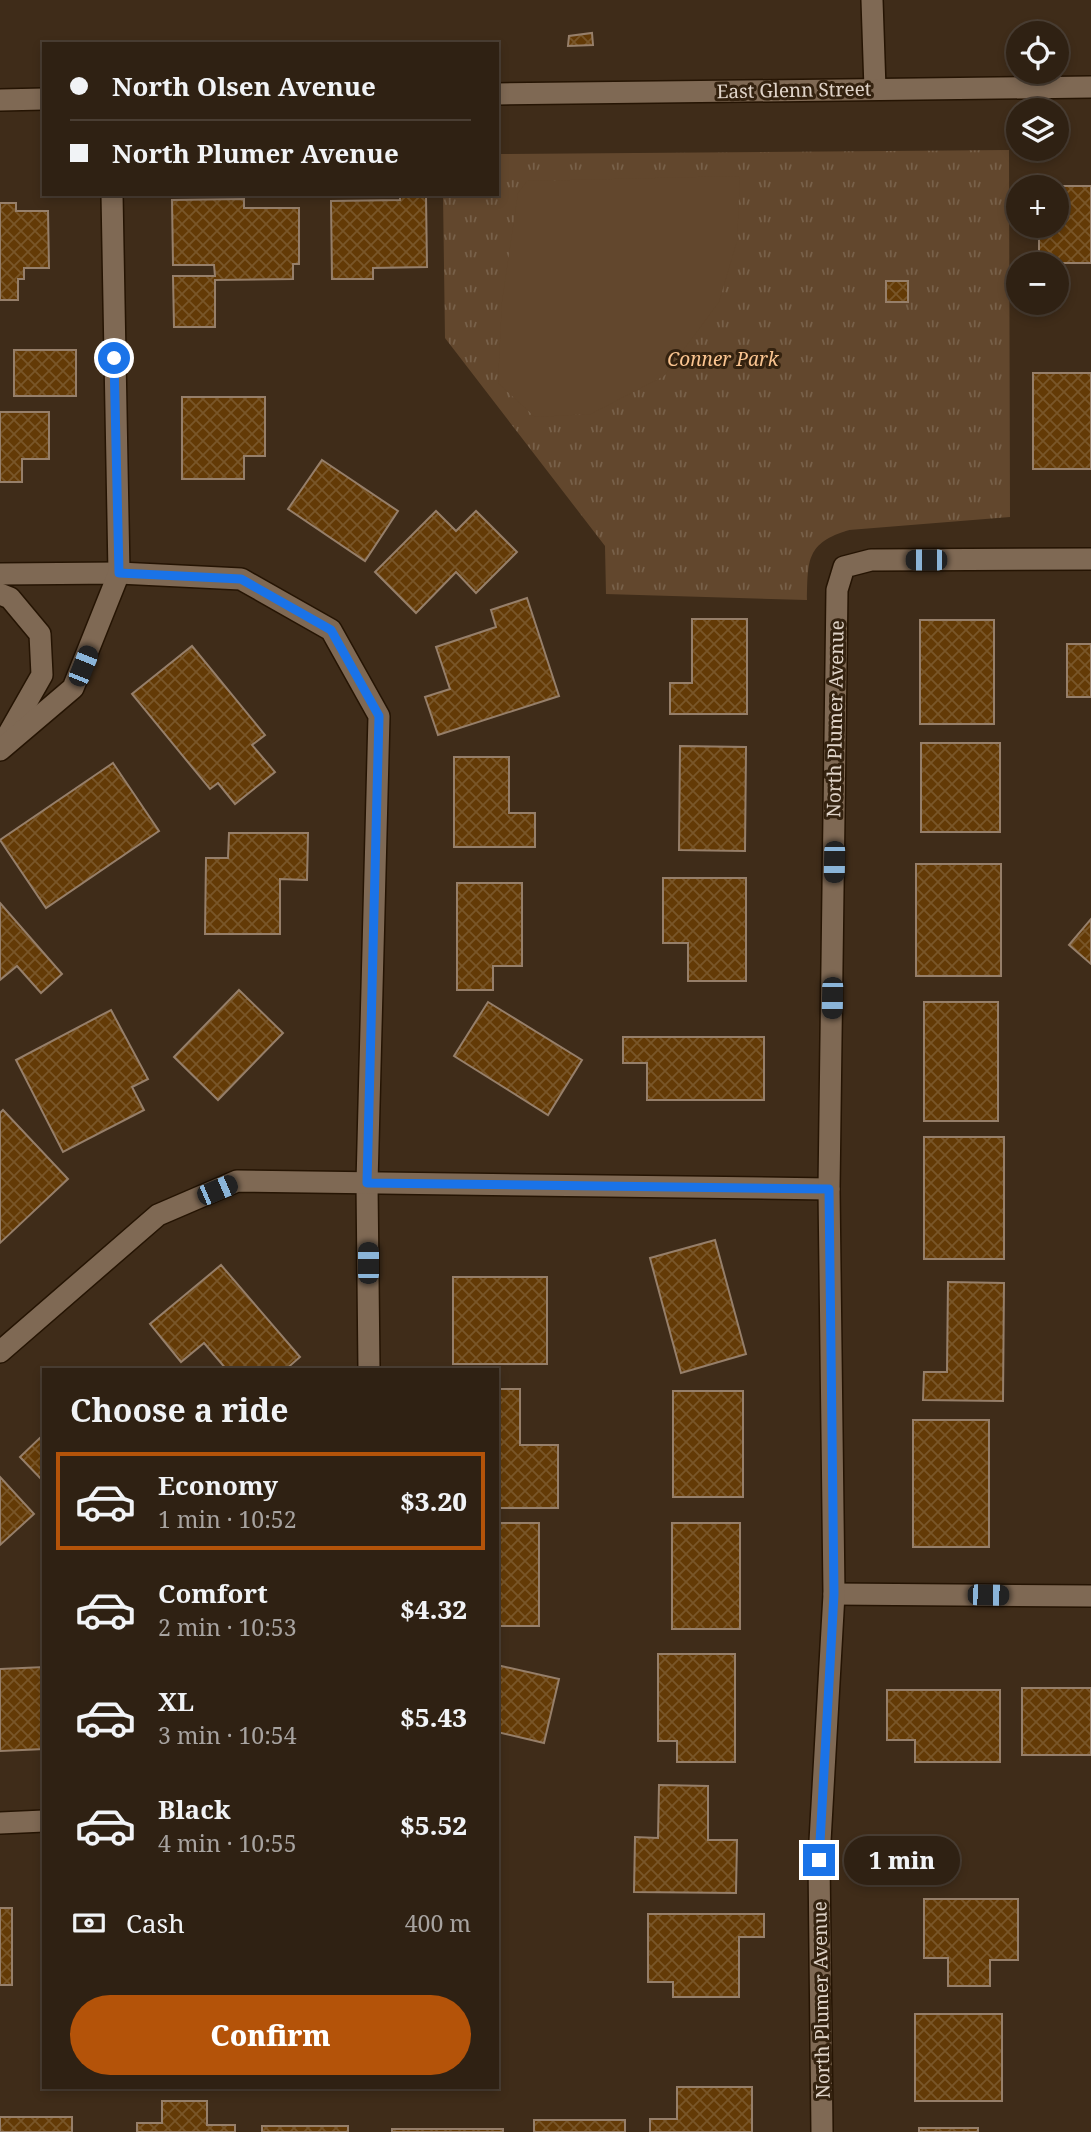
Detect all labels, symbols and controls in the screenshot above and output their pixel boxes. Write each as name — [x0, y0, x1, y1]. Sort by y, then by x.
map controls — [1006, 21, 1069, 315]
button: locate — [1006, 21, 1069, 84]
text: North Olsen Avenue — [112, 68, 376, 104]
street label: East Glenn Street — [716, 76, 872, 104]
button: layers — [1006, 98, 1069, 161]
text: North Plumer Avenue — [112, 135, 399, 171]
button: + — [1006, 175, 1069, 238]
button: − — [1006, 252, 1069, 315]
route start — [98, 342, 130, 374]
park label: Conner Park — [667, 346, 780, 372]
car — [906, 550, 948, 571]
street label: North Plumer Avenue — [820, 620, 850, 818]
car — [66, 643, 101, 689]
car — [824, 841, 845, 883]
car — [822, 977, 843, 1019]
car — [194, 1172, 241, 1208]
car — [358, 1242, 379, 1284]
text: Choose a ride — [70, 1388, 289, 1431]
text: Economy — [158, 1467, 278, 1503]
icon: car — [74, 1470, 137, 1533]
text: $3.20 — [400, 1483, 467, 1519]
text: 1 min · 10:52 — [158, 1503, 296, 1535]
text: Comfort — [158, 1575, 268, 1611]
icon: car — [74, 1578, 137, 1641]
car — [967, 1584, 1010, 1606]
text: $4.32 — [400, 1591, 467, 1627]
text: 2 min · 10:53 — [158, 1611, 296, 1643]
text: XL — [158, 1683, 194, 1719]
icon: car — [74, 1686, 137, 1749]
text: $5.43 — [400, 1699, 467, 1735]
text: 3 min · 10:54 — [158, 1719, 296, 1751]
text: Black — [158, 1791, 231, 1827]
icon: car — [74, 1794, 137, 1857]
text: $5.52 — [400, 1807, 467, 1843]
text: 4 min · 10:55 — [158, 1827, 296, 1859]
callout: 1 min — [844, 1836, 959, 1884]
route end — [803, 1844, 835, 1876]
text: 1 min — [869, 1844, 935, 1876]
street label: North Plumer Avenue — [806, 1901, 836, 2099]
icon: cash — [70, 1904, 108, 1942]
text: Cash — [126, 1905, 185, 1941]
text: 400 m — [405, 1907, 471, 1939]
button: Confirm — [70, 1995, 471, 2075]

